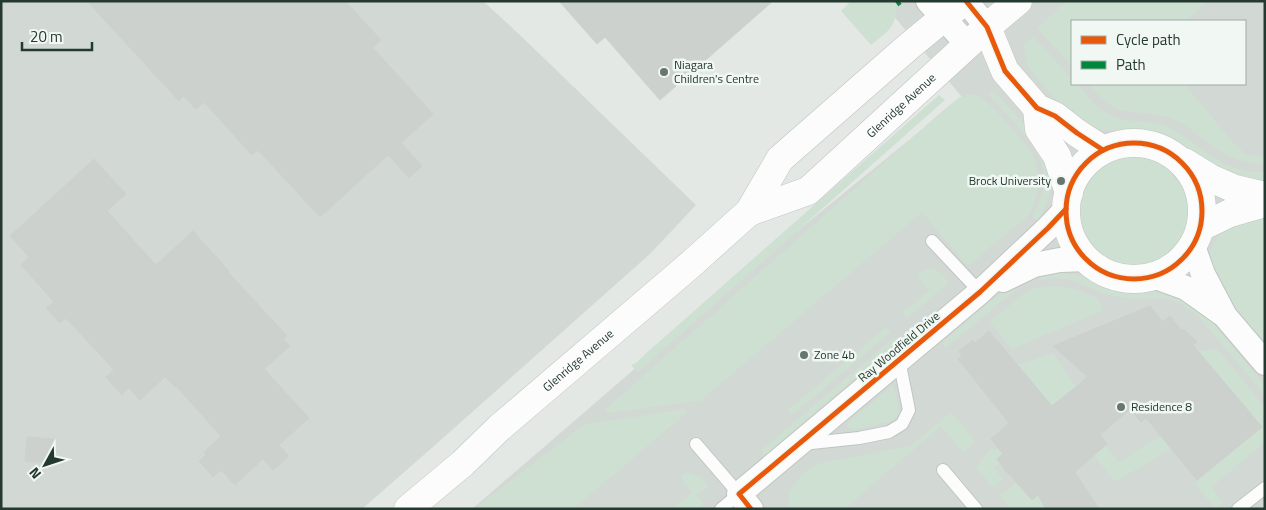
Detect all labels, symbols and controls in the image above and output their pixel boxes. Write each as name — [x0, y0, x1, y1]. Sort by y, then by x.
scale bar — [22, 20, 92, 52]
legend — [1071, 20, 1246, 85]
text: 20 m — [30, 25, 63, 48]
text: Cycle path — [1116, 28, 1181, 51]
text: Path — [1116, 53, 1146, 76]
place label: Niagara Children's Centre — [674, 55, 759, 88]
marker: Niagara Children's Centre — [658, 66, 670, 78]
street label: Glenridge Avenue — [862, 68, 940, 142]
place label: Brock University — [969, 171, 1051, 190]
marker: Brock University — [1055, 175, 1067, 187]
street label: Ray Woodfield Drive — [854, 307, 944, 387]
street label: Glenridge Avenue — [538, 324, 618, 396]
place label: Zone 4b — [814, 345, 855, 364]
marker: Zone 4b — [798, 349, 810, 361]
place label: Residence 8 — [1131, 397, 1192, 416]
marker: Residence 8 — [1115, 401, 1127, 413]
north arrow — [20, 440, 70, 490]
text: N — [23, 463, 46, 484]

